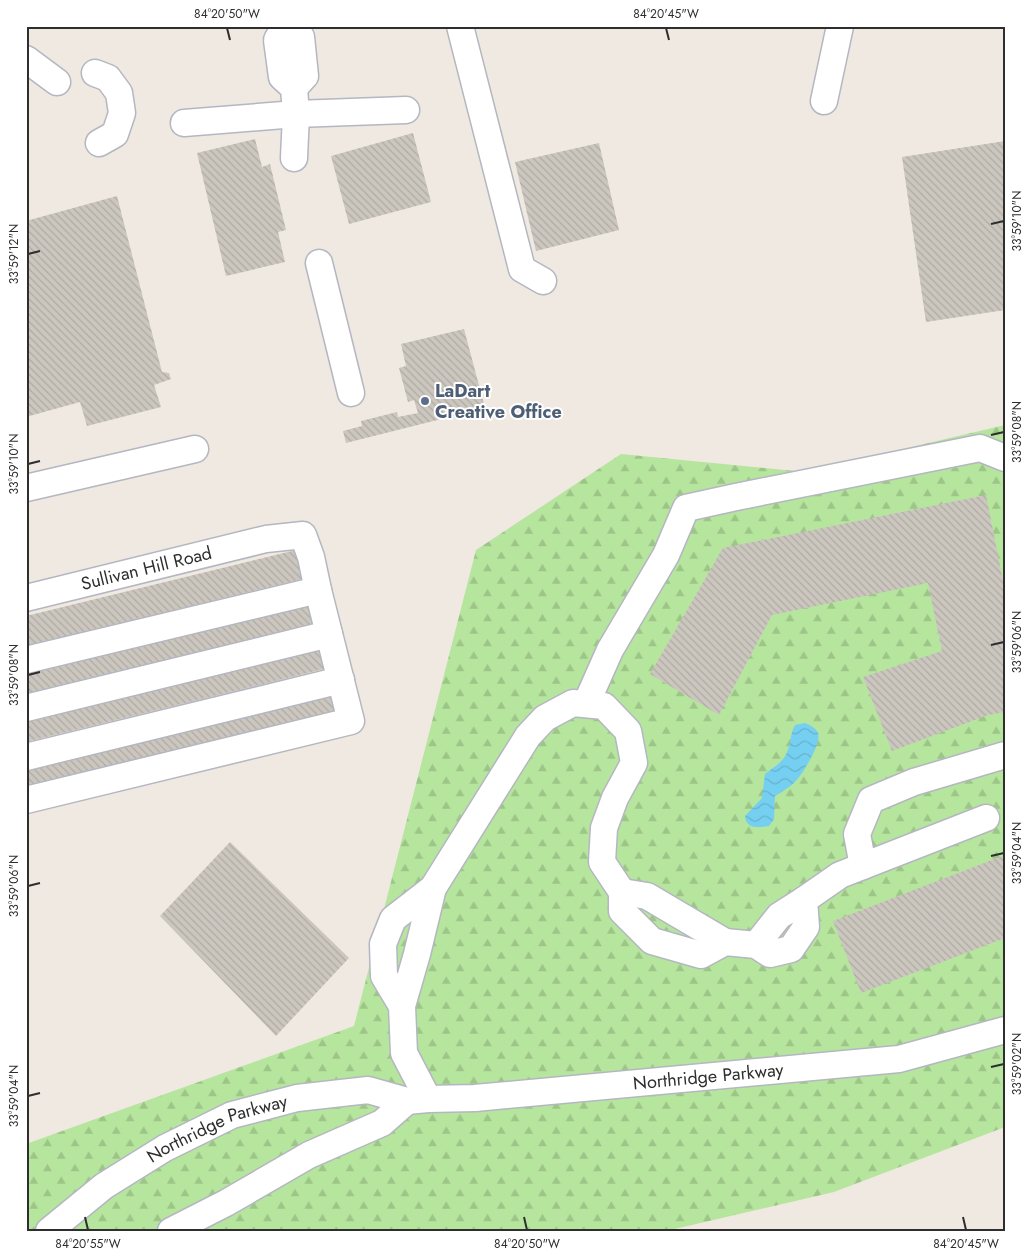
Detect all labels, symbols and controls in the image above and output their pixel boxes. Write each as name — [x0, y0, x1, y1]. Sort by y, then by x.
text: 84°20'50"W — [194, 5, 260, 23]
text: 84°20'45"W — [633, 5, 699, 23]
text: 33°59'10"N — [1008, 190, 1026, 252]
text: 33°59'12"N — [5, 224, 23, 284]
place label: LaDart Creative Office — [435, 378, 562, 425]
marker: LaDart Creative Office — [419, 395, 431, 407]
text: 33°59'08"N — [1008, 401, 1026, 463]
text: 33°59'10"N — [5, 433, 23, 495]
street label: Sullivan Hill Road — [78, 540, 215, 597]
text: 33°59'06"N — [1008, 611, 1026, 673]
text: 33°59'08"N — [5, 644, 23, 706]
text: 33°59'04"N — [1008, 822, 1026, 884]
text: 33°59'06"N — [5, 855, 23, 917]
text: 33°59'02"N — [1008, 1033, 1026, 1095]
street label: Northridge Parkway — [632, 1057, 785, 1096]
text: 33°59'04"N — [5, 1065, 23, 1127]
street label: Northridge Parkway — [142, 1088, 290, 1169]
text: 84°20'55"W — [55, 1235, 121, 1253]
text: 84°20'50"W — [494, 1235, 560, 1253]
text: 84°20'45"W — [933, 1235, 999, 1253]

